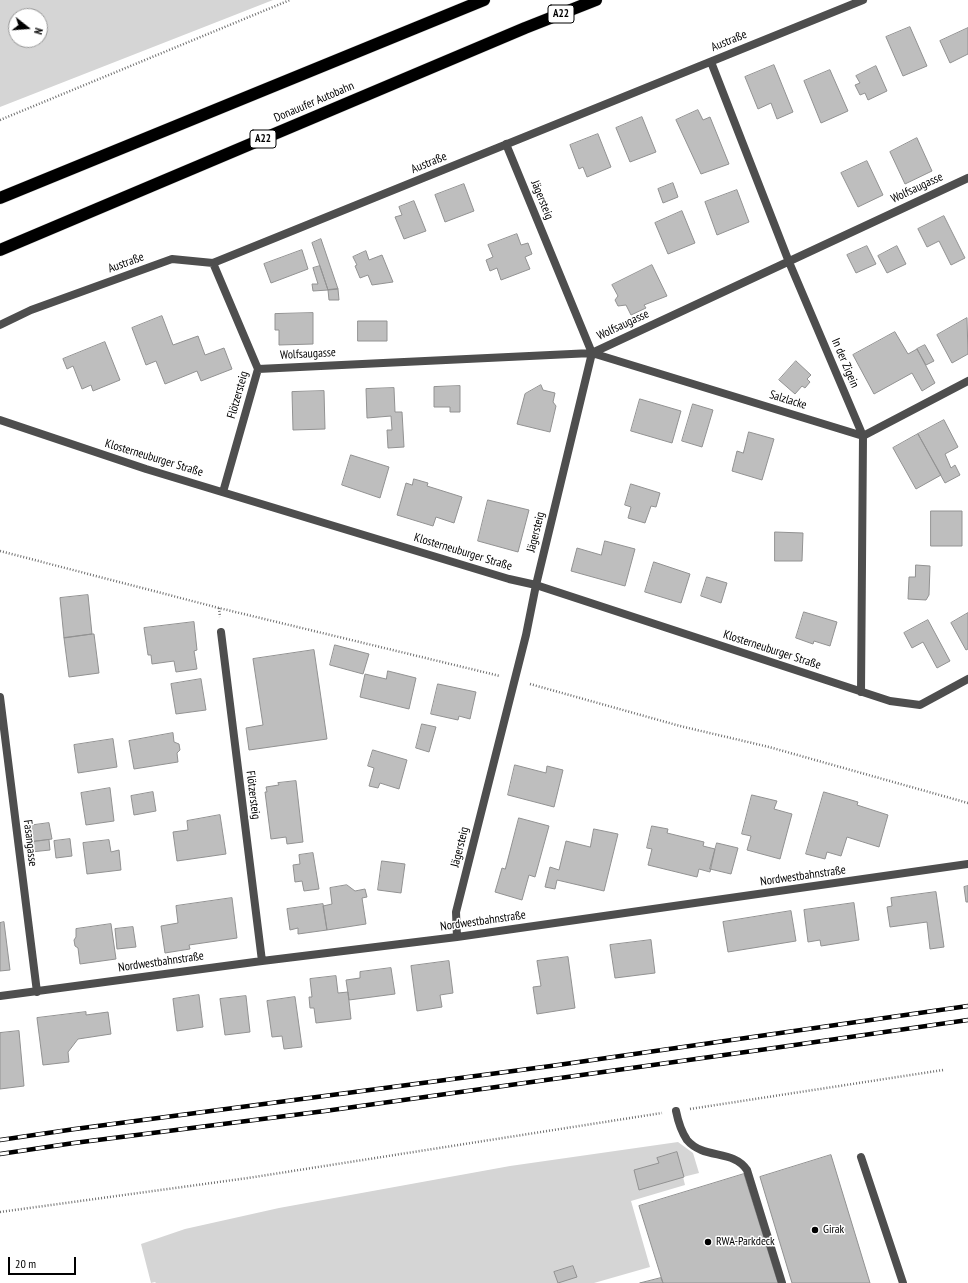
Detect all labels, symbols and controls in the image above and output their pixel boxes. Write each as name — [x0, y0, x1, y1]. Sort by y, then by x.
road number: A22 — [548, 5, 574, 23]
north arrow — [8, 8, 48, 48]
text: N — [31, 26, 46, 36]
street label: Austraße — [709, 27, 749, 55]
street label: Donauufer Autobahn — [272, 79, 356, 125]
road number: A22 — [250, 130, 276, 148]
street label: Austraße — [409, 149, 449, 177]
street label: Wolfsaugasse — [889, 170, 945, 206]
street label: Jägersteig — [528, 178, 556, 222]
street label: Austraße — [106, 250, 146, 276]
street label: Wolfsaugasse — [595, 307, 651, 343]
street label: In der Zigein — [828, 336, 862, 390]
street label: Wolfsaugasse — [280, 345, 336, 363]
street label: Flötzersteig — [224, 370, 252, 420]
street label: Salzlacke — [768, 387, 808, 413]
street label: Klosterneuburger Straße — [103, 436, 205, 480]
street label: Jägersteig — [524, 510, 548, 554]
street label: Klosterneuburger Straße — [412, 530, 514, 574]
street label: Klosterneuburger Straße — [721, 627, 823, 673]
street label: Flötzersteig — [243, 770, 263, 820]
street label: Fasangasse — [20, 819, 40, 867]
street label: Jägersteig — [448, 825, 472, 869]
street label: Nordwestbahnstraße — [759, 863, 847, 889]
street label: Nordwestbahnstraße — [439, 908, 527, 934]
street label: Nordwestbahnstraße — [117, 949, 205, 975]
place label: Girak — [823, 1223, 844, 1237]
marker: Girak — [810, 1225, 820, 1235]
place label: RWA-Parkdeck — [716, 1235, 775, 1249]
marker: RWA-Parkdeck — [703, 1237, 713, 1247]
scale bar — [10, 1249, 78, 1275]
text: 20 m — [15, 1256, 36, 1271]

